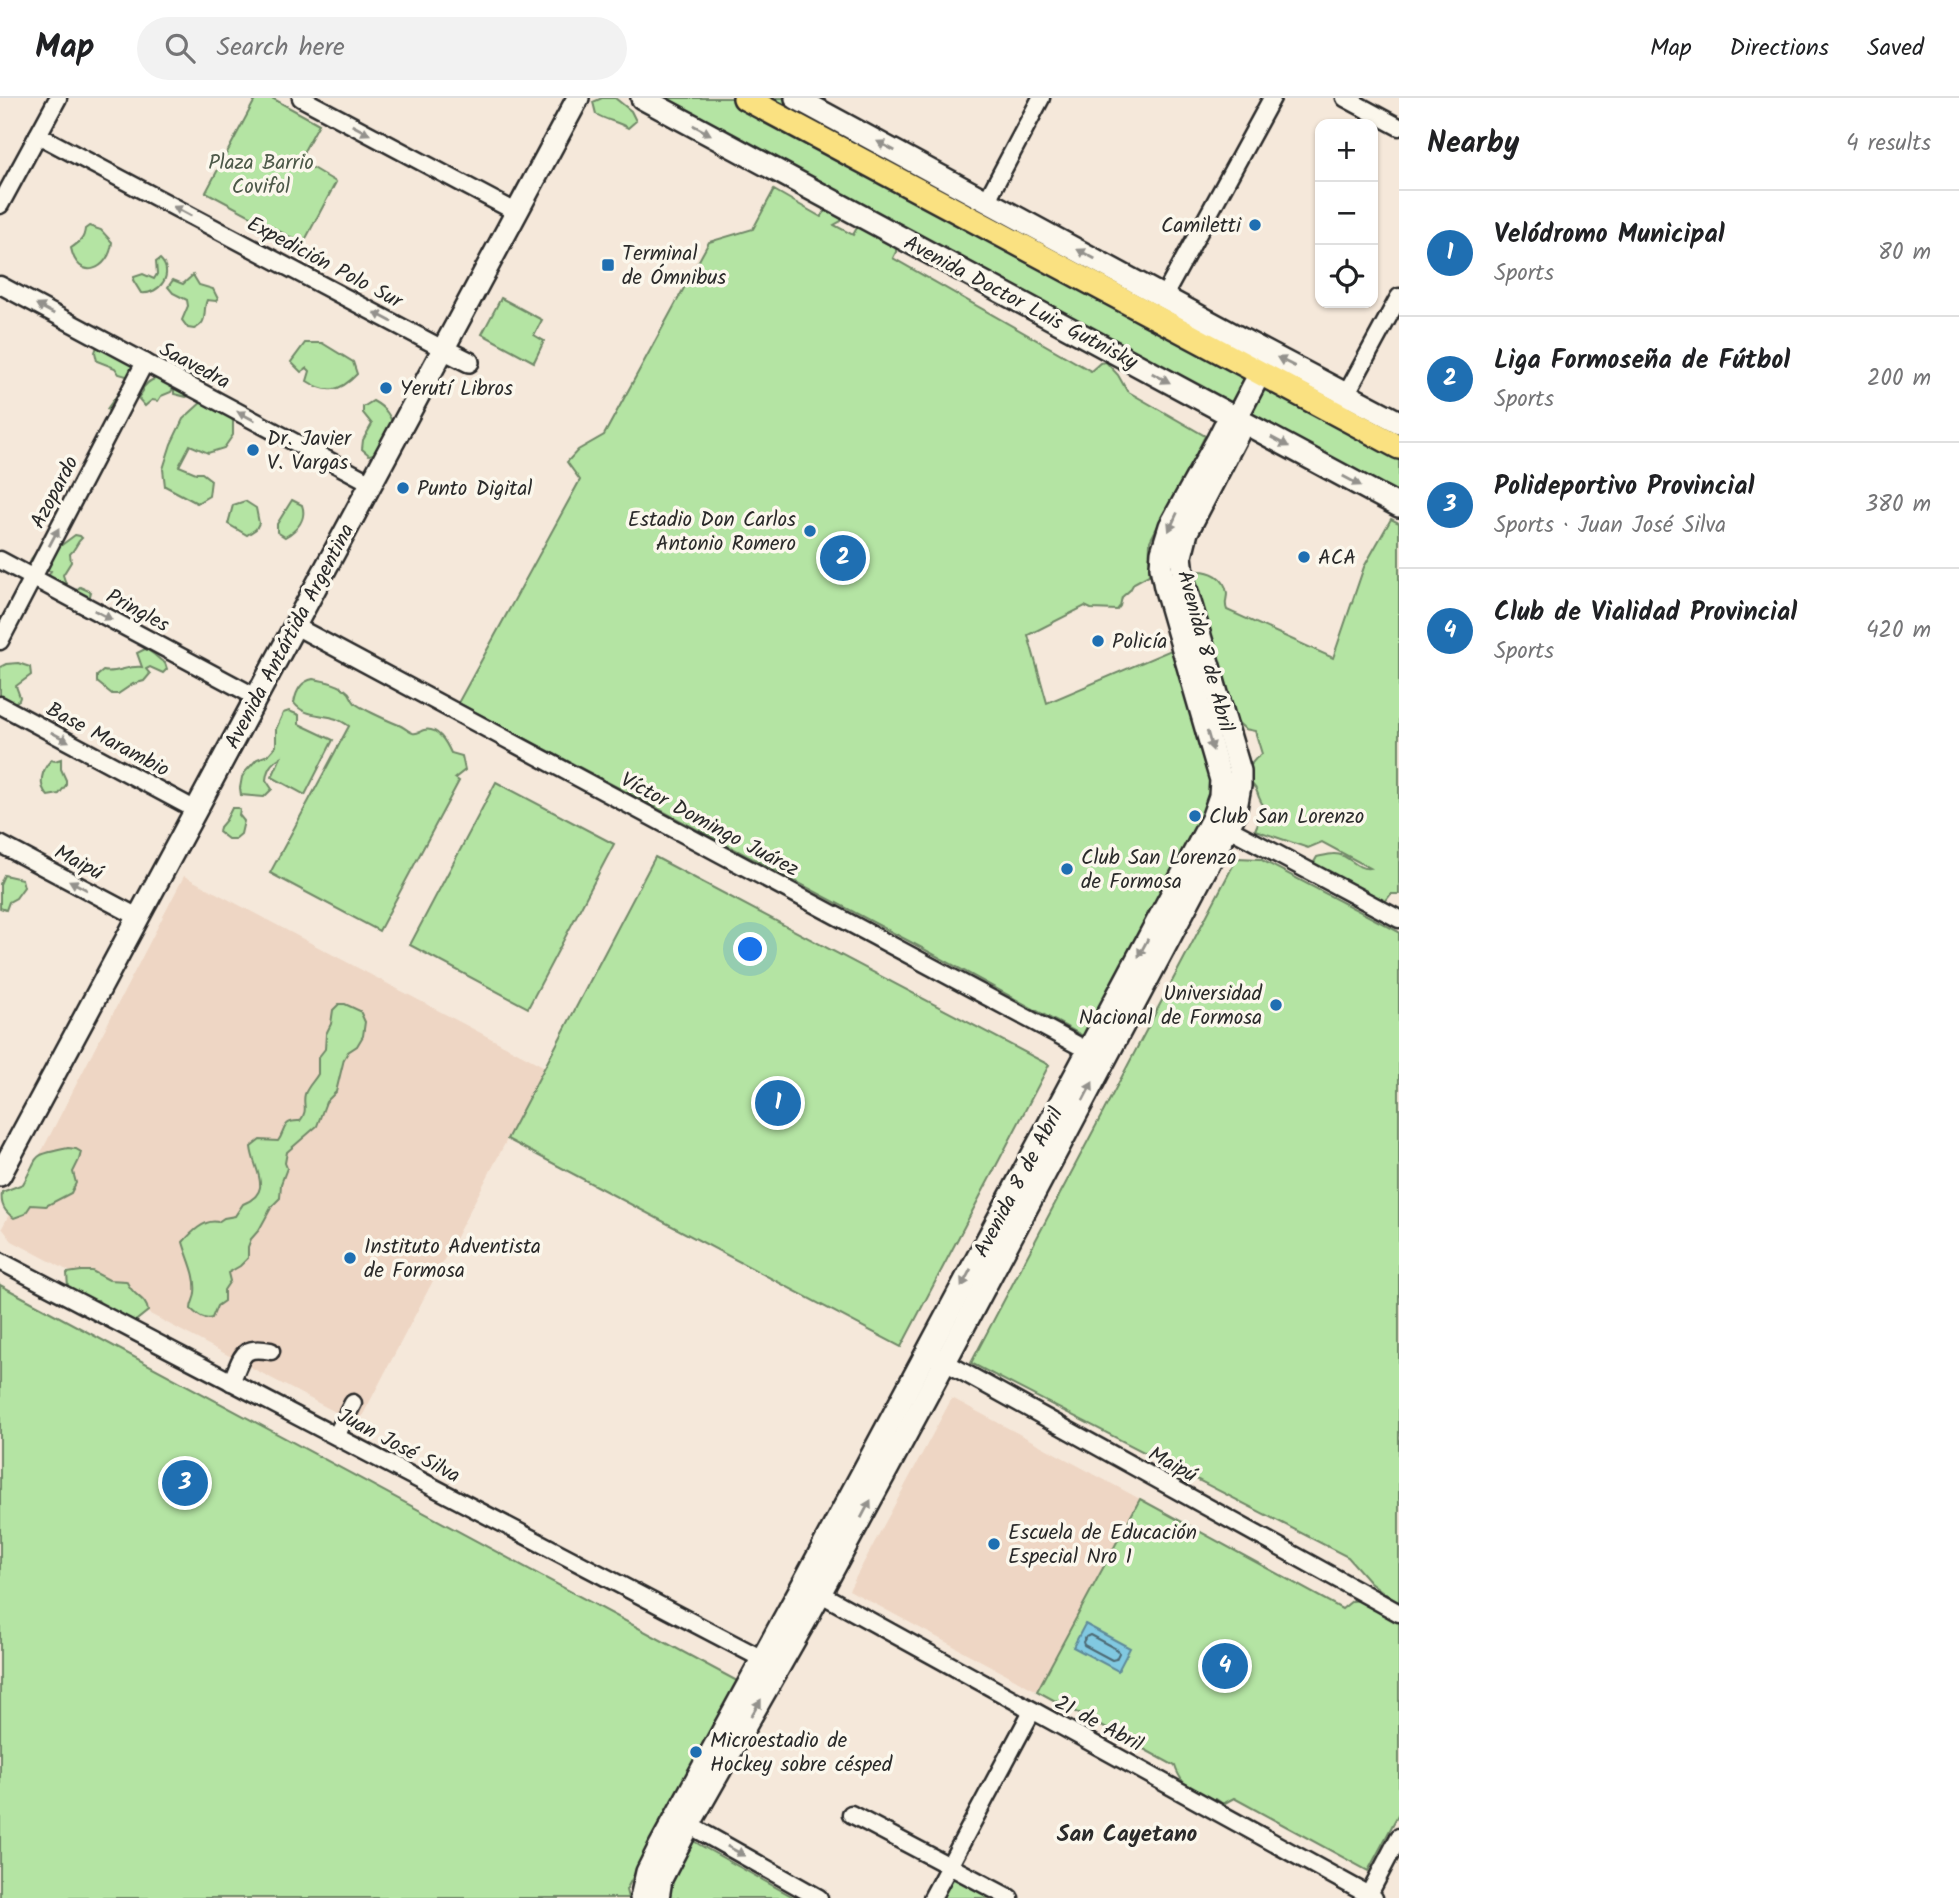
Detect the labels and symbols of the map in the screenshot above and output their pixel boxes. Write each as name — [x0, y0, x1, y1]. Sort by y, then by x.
one-way arrow — [351, 124, 371, 136]
one-way arrow — [693, 124, 712, 136]
one-way arrow — [876, 140, 895, 152]
park label: Plaza Barrio Covifol — [208, 147, 314, 204]
one-way arrow — [171, 205, 191, 217]
street label: Expedición Polo Sur — [241, 208, 409, 319]
place label: Camiletti — [1161, 210, 1242, 243]
marker: Camiletti — [1247, 217, 1263, 233]
street label: Avenida Doctor Luis Gutnisky — [897, 227, 1144, 379]
place label: Terminal de Ómnibus — [622, 238, 726, 295]
one-way arrow — [1076, 248, 1096, 260]
marker: Terminal de Ómnibus — [600, 257, 616, 273]
one-way arrow — [36, 303, 55, 315]
one-way arrow — [373, 311, 393, 322]
street label: Saavedra — [153, 334, 236, 399]
one-way arrow — [1276, 356, 1296, 368]
one-way arrow — [1152, 372, 1171, 384]
place label: Yerutí Libros — [400, 373, 513, 406]
marker: Yerutí Libros — [378, 380, 394, 396]
one-way arrow — [236, 410, 256, 422]
place label: Dr. Javier V. Vargas — [267, 423, 352, 480]
one-way arrow — [1271, 436, 1291, 448]
marker: Dr. Javier V. Vargas — [245, 442, 261, 458]
street label: Azopardo — [22, 450, 88, 535]
place label: Punto Digital — [417, 473, 532, 506]
one-way arrow — [1342, 475, 1362, 486]
marker: Punto Digital — [395, 480, 411, 496]
place label: Estadio Don Carlos Antonio Romero — [628, 504, 796, 561]
one-way arrow — [1167, 512, 1179, 532]
street label: Avenida Antártida Argentina — [217, 518, 364, 755]
marker: Estadio Don Carlos Antonio Romero — [802, 523, 818, 539]
one-way arrow — [49, 527, 60, 547]
pin: 2 — [820, 532, 866, 584]
place label: ACA — [1318, 542, 1356, 575]
marker: ACA — [1296, 549, 1312, 565]
street label: Avenida 8 de Abril — [1167, 567, 1242, 736]
street label: Pringles — [100, 581, 175, 642]
one-way arrow — [94, 609, 113, 621]
place label: Policía — [1112, 626, 1167, 659]
marker: Policía — [1090, 633, 1106, 649]
street label: Base Marambio — [40, 694, 175, 787]
one-way arrow — [1205, 731, 1215, 752]
one-way arrow — [50, 732, 70, 743]
street label: Víctor Domingo Juárez — [614, 764, 804, 886]
place label: Club San Lorenzo — [1209, 801, 1364, 834]
marker: Club San Lorenzo — [1187, 808, 1203, 824]
street label: Maipú — [48, 837, 110, 890]
place label: Club San Lorenzo de Formosa — [1081, 842, 1236, 899]
marker: Club San Lorenzo de Formosa — [1059, 861, 1075, 877]
one-way arrow — [68, 879, 88, 891]
your location — [733, 932, 767, 966]
one-way arrow — [1137, 939, 1149, 958]
place label: Universidad Nacional de Formosa — [1079, 978, 1263, 1035]
marker: Universidad Nacional de Formosa — [1268, 997, 1284, 1013]
pin: 1 — [755, 1077, 801, 1129]
one-way arrow — [1082, 1082, 1094, 1101]
street label: Avenida 8 de Abril — [966, 1102, 1073, 1264]
place label: Instituto Adventista de Formosa — [364, 1231, 541, 1288]
marker: Instituto Adventista de Formosa — [342, 1250, 358, 1266]
one-way arrow — [960, 1269, 972, 1288]
street label: Juan José Silva — [331, 1400, 466, 1493]
street label: Maipú — [1142, 1438, 1204, 1493]
pin: 3 — [162, 1457, 208, 1509]
one-way arrow — [860, 1499, 872, 1518]
place label: Escuela de Educación Especial Nro 1 — [1008, 1517, 1197, 1574]
marker: Escuela de Educación Especial Nro 1 — [986, 1536, 1002, 1552]
pin: 4 — [1202, 1640, 1248, 1692]
street label: 21 de Abril — [1048, 1687, 1149, 1762]
one-way arrow — [750, 1698, 762, 1717]
place label: Microestadio de Hockey sobre césped — [710, 1725, 893, 1782]
marker: Microestadio de Hockey sobre césped — [688, 1744, 704, 1760]
district label: San Cayetano — [1057, 1817, 1197, 1853]
one-way arrow — [726, 1845, 745, 1857]

